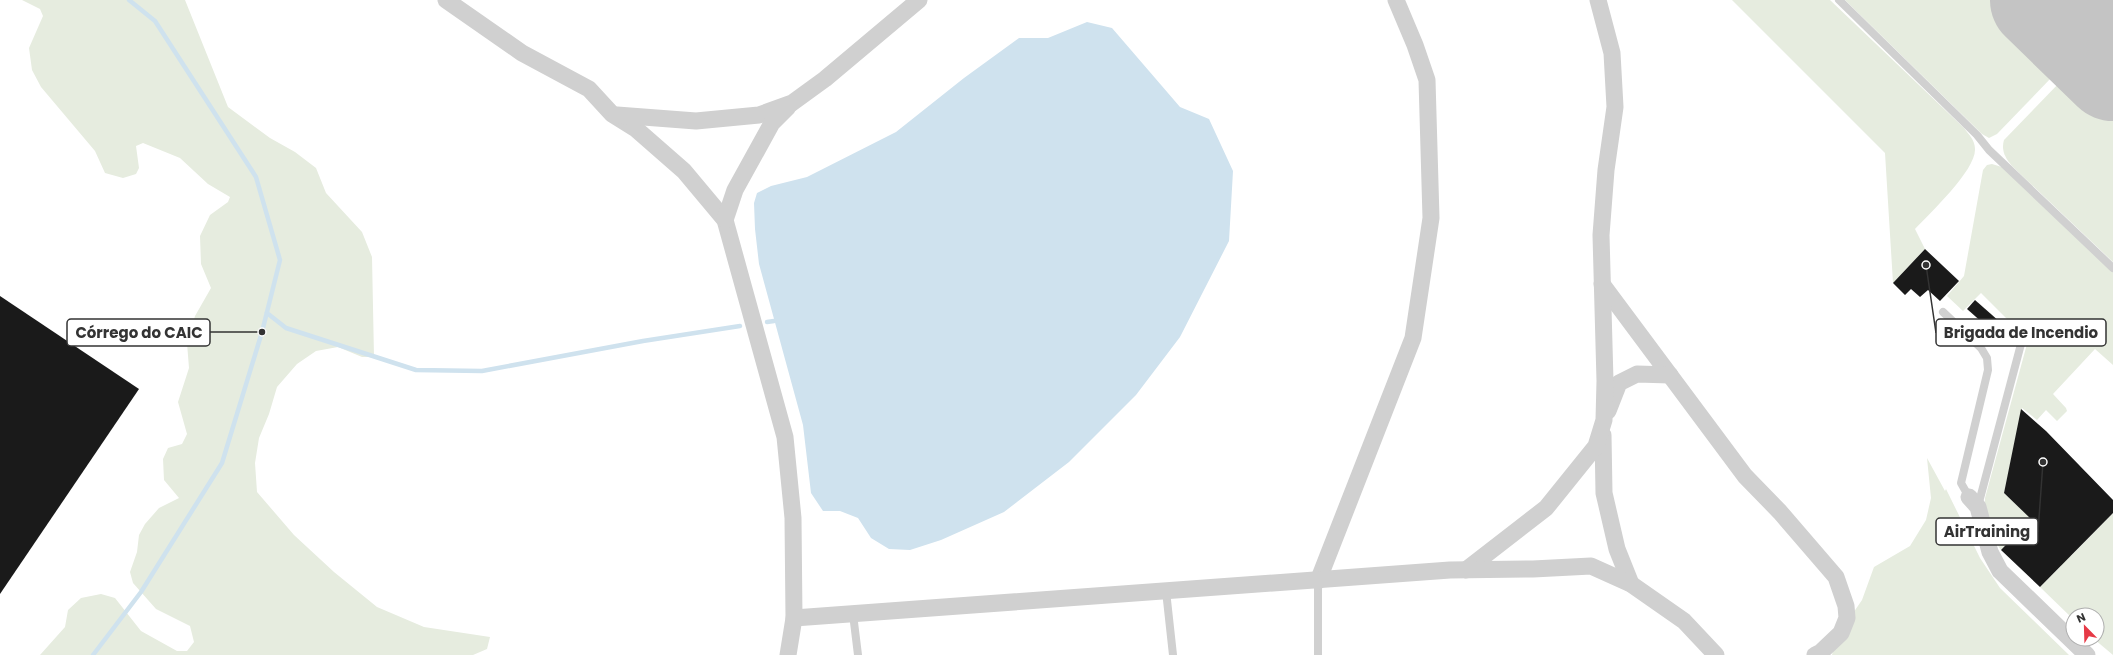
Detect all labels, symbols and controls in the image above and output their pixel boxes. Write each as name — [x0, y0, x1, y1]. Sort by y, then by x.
callout: Córrego do CAIC — [67, 319, 210, 346]
callout: Brigada de Incendio — [1936, 319, 2106, 346]
text: Córrego do CAIC — [75, 322, 203, 343]
text: Brigada de Incendio — [1944, 322, 2099, 343]
callout: AirTraining — [1936, 518, 2038, 545]
text: AirTraining — [1944, 521, 2030, 542]
north arrow — [2065, 607, 2105, 647]
text: N — [2074, 609, 2088, 627]

